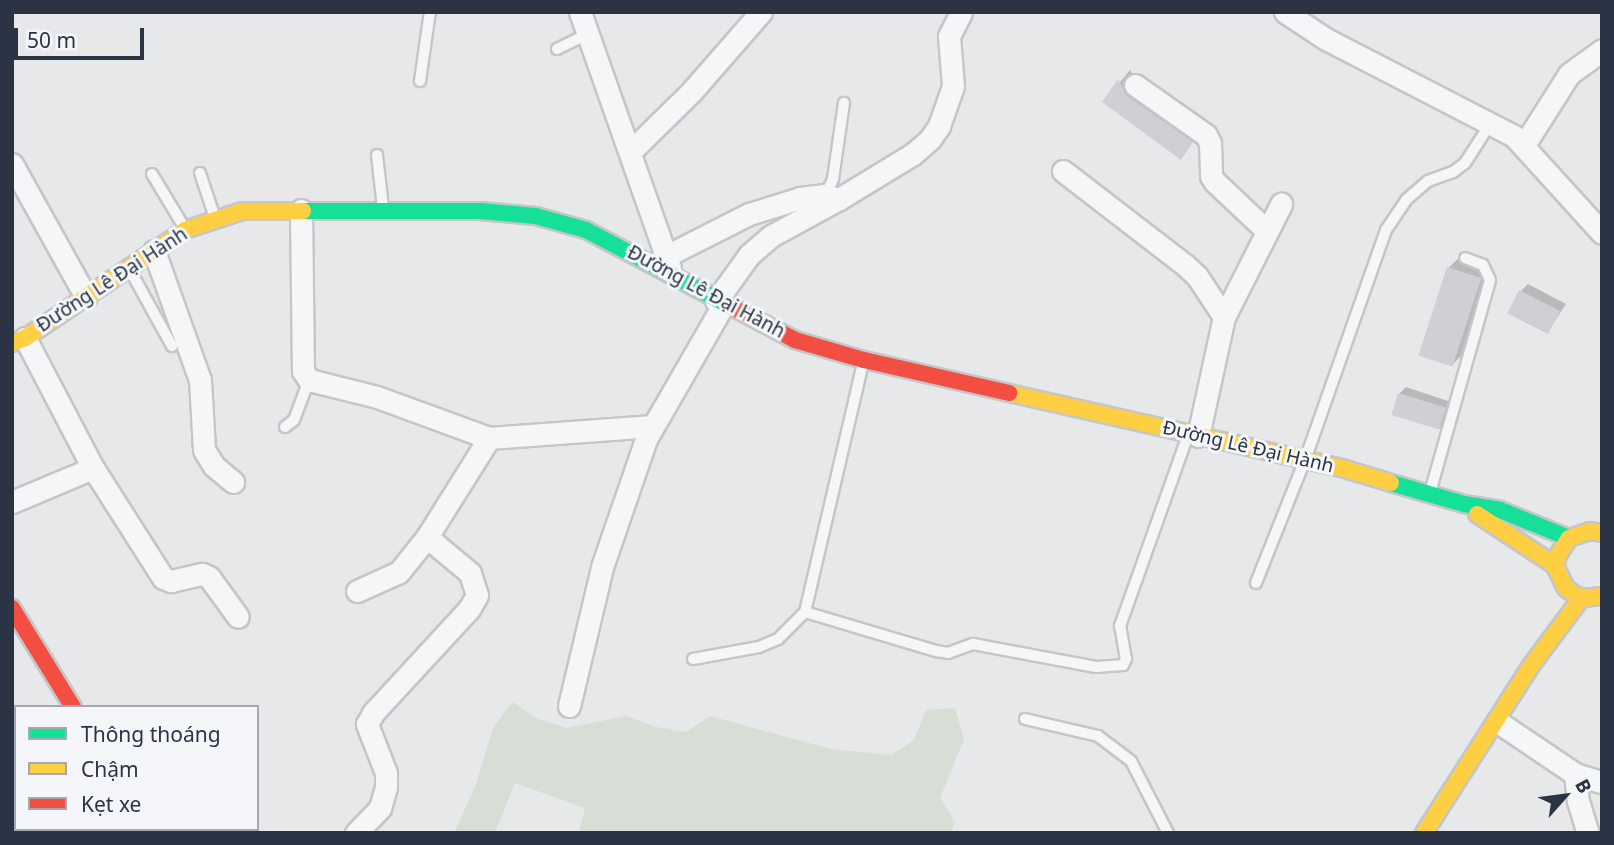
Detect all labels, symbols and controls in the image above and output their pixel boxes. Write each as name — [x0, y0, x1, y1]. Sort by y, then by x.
scale bar — [18, 14, 147, 58]
text: 50 m — [27, 26, 76, 54]
street label: Đường Lê Đại Hành — [32, 223, 192, 337]
street label: Đường Lê Đại Hành — [623, 241, 789, 343]
street label: Đường Lê Đại Hành — [1160, 416, 1336, 478]
legend — [14, 705, 259, 831]
text: Thông thoáng — [81, 720, 221, 748]
text: Chậm — [81, 755, 139, 783]
north arrow — [1530, 761, 1600, 831]
text: B — [1569, 774, 1598, 798]
text: Kẹt xe — [81, 790, 141, 818]

